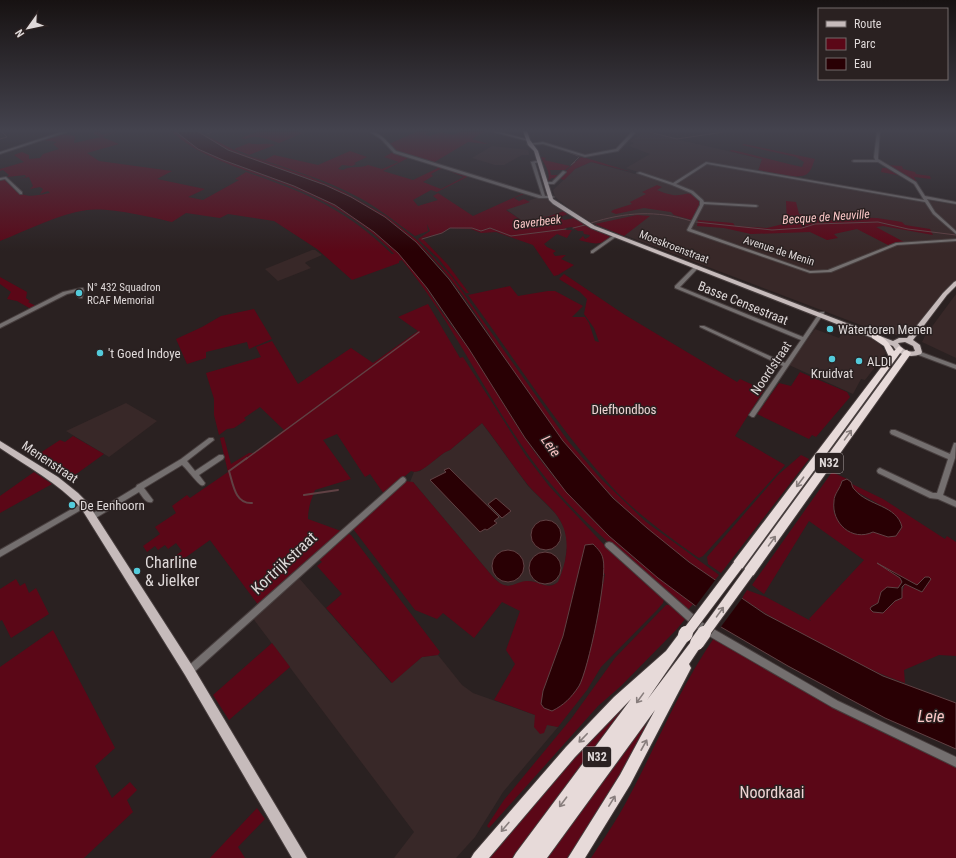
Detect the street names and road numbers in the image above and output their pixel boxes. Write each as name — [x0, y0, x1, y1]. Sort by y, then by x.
street label: Moeskroenstraat — [637, 228, 711, 266]
street label: Avenue de Menin — [742, 233, 816, 269]
street label: Basse Censestraat — [696, 278, 790, 328]
street label: Noordstraat — [748, 338, 794, 398]
street label: Menenstraat — [19, 438, 81, 486]
road number: N32 — [815, 453, 843, 473]
street label: Kortrijkstraat — [247, 528, 321, 598]
road number: N32 — [583, 747, 611, 767]

